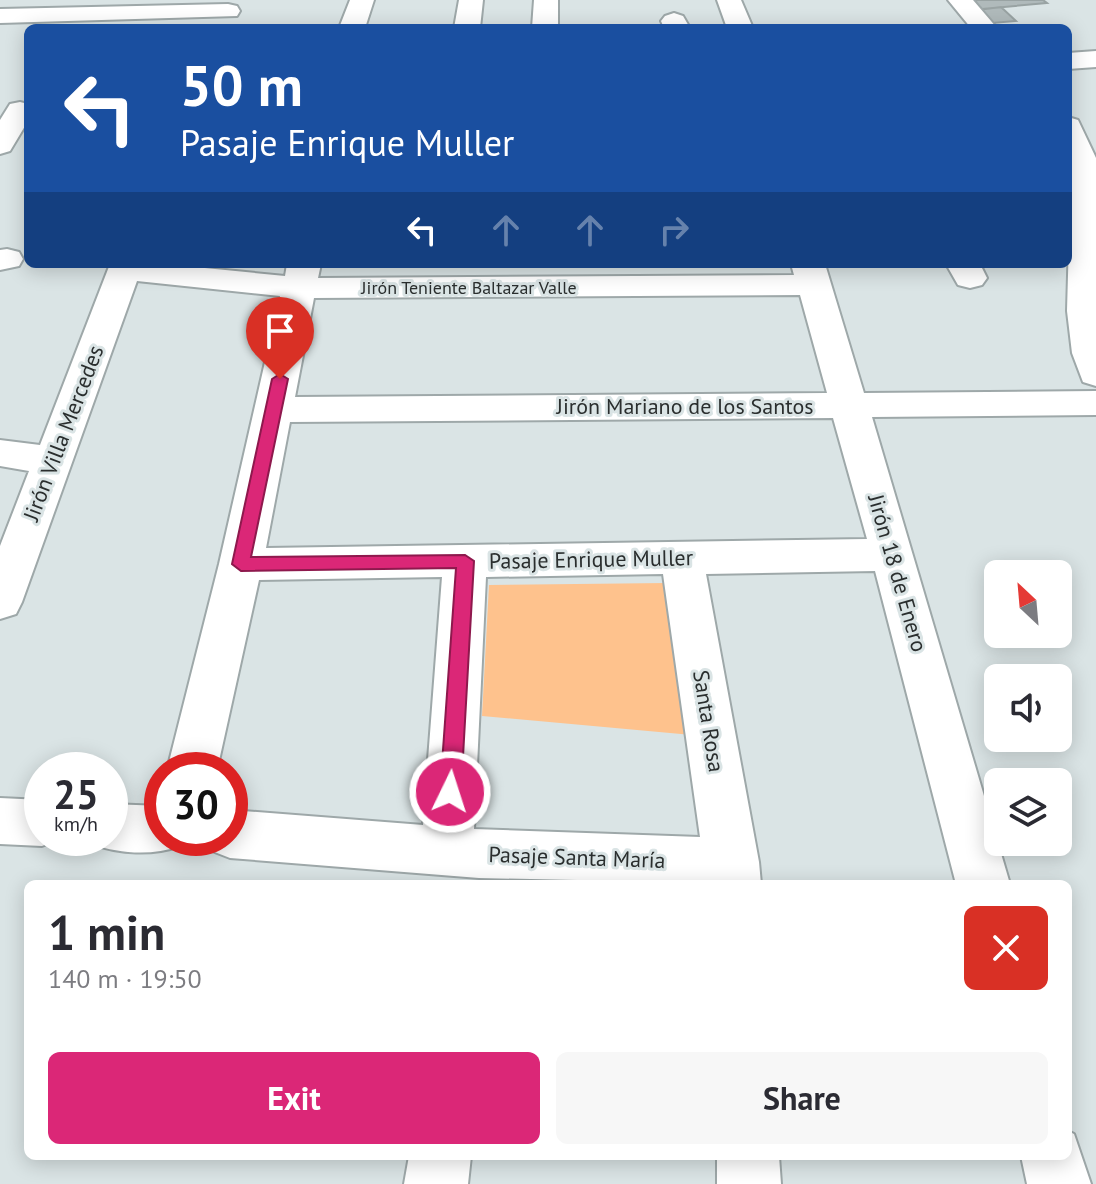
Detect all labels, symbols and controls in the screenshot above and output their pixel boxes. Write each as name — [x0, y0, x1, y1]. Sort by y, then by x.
text: 50 m — [180, 49, 303, 121]
icon: left — [48, 56, 152, 160]
text: Pasaje Enrique Muller — [180, 119, 514, 166]
icon: left — [400, 208, 444, 252]
icon: ahead — [484, 208, 528, 252]
icon: ahead — [568, 208, 612, 252]
icon: right — [652, 208, 696, 252]
street label: Jirón Teniente Baltazar Valle — [360, 276, 577, 299]
pin — [246, 297, 314, 379]
icon: arrive — [258, 309, 302, 353]
street label: Jirón Villa Mercedes — [16, 341, 109, 526]
street label: Jirón Mariano de los Santos — [556, 392, 813, 420]
street label: Jirón 18 de Enero — [862, 490, 934, 655]
street label: Pasaje Enrique Muller — [489, 543, 694, 575]
north arrow — [984, 560, 1072, 648]
map controls — [984, 560, 1072, 856]
button: sound — [984, 664, 1072, 752]
street label: Santa Rosa — [687, 668, 731, 774]
position arrow — [408, 750, 492, 834]
speed limit sign: 30 — [144, 752, 248, 856]
text: 25 — [53, 768, 99, 820]
button: layers — [984, 768, 1072, 856]
text: km/h — [54, 811, 98, 837]
street label: Pasaje Santa María — [488, 840, 666, 874]
text: 1 min — [48, 901, 165, 963]
button: close — [964, 906, 1048, 990]
text: 140 m · 19:50 — [48, 962, 202, 995]
button: Exit — [48, 1052, 540, 1144]
button: Share — [556, 1052, 1048, 1144]

